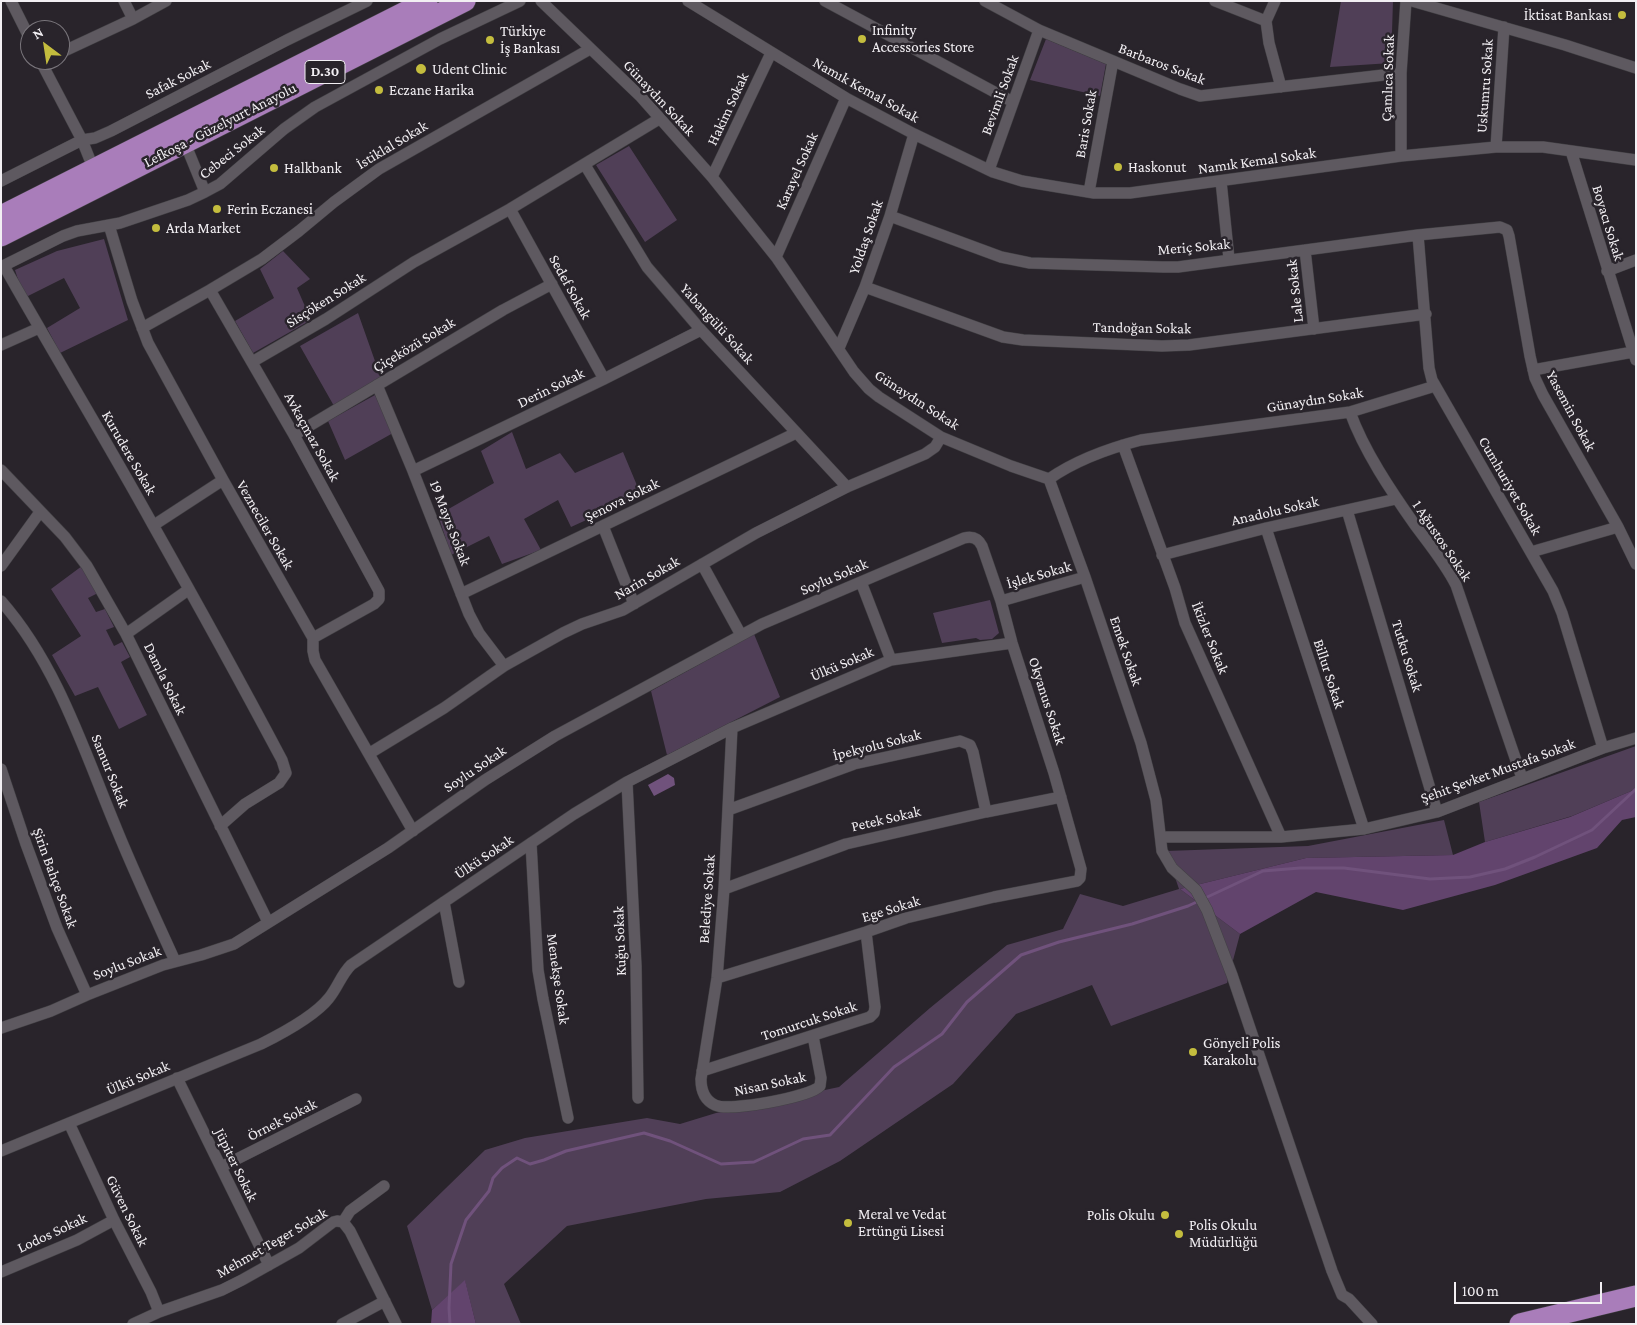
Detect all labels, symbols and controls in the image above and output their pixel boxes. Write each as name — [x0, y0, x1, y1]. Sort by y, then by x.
place label: İktisat Bankası — [1524, 6, 1612, 24]
marker: İktisat Bankası — [1616, 9, 1628, 21]
north arrow — [20, 20, 70, 70]
place label: Infinity Accessories Store — [872, 21, 974, 56]
place label: Türkiye İş Bankası — [500, 22, 560, 57]
text: N — [30, 24, 46, 42]
marker: Infinity Accessories Store — [856, 33, 868, 45]
marker: Türkiye İş Bankası — [484, 34, 496, 46]
street label: Çamlıca Sokak — [1377, 34, 1399, 122]
street label: Uskumru Sokak — [1473, 38, 1497, 134]
street label: Barbaros Sokak — [1116, 39, 1208, 89]
street label: Bevimli Sokak — [977, 52, 1023, 138]
street label: Namık Kemal Sokak — [810, 53, 922, 127]
street label: Safak Sokak — [142, 55, 214, 103]
street label: Günaydın Sokak — [619, 56, 699, 140]
place label: Udent Clinic — [432, 60, 507, 78]
road number: D.30 — [305, 61, 345, 84]
marker: Udent Clinic — [414, 62, 428, 76]
street label: Hakim Sokak — [703, 70, 753, 148]
street label: Lefkoşa - Güzelyurt Anayolu — [141, 79, 299, 171]
place label: Eczane Harika — [389, 81, 474, 99]
marker: Eczane Harika — [373, 84, 385, 96]
street label: Baris Sokak — [1071, 89, 1101, 159]
street label: İstiklal Sokak — [353, 117, 431, 173]
street label: Cebeci Sokak — [196, 121, 268, 183]
street label: Karayel Sokak — [772, 129, 822, 213]
street label: Namık Kemal Sokak — [1197, 144, 1317, 178]
place label: Haskonut — [1128, 158, 1186, 176]
place label: Halkbank — [284, 159, 342, 177]
marker: Haskonut — [1112, 161, 1124, 173]
marker: Halkbank — [268, 162, 280, 174]
street label: Boyacı Sokak — [1588, 183, 1628, 263]
street label: Yoldaş Sokak — [845, 197, 887, 277]
place label: Ferin Eczanesi — [227, 200, 313, 218]
marker: Ferin Eczanesi — [211, 203, 223, 215]
place label: Arda Market — [166, 219, 240, 237]
marker: Arda Market — [150, 222, 162, 234]
street label: Meriç Sokak — [1157, 235, 1231, 259]
street label: Sedef Sokak — [545, 252, 595, 322]
street label: Lale Sokak — [1283, 259, 1307, 323]
street label: Sisçöken Sokak — [283, 268, 369, 332]
street label: Yabangülü Sokak — [676, 280, 758, 368]
street label: Çiçeközü Sokak — [370, 313, 458, 377]
street label: Tandoğan Sokak — [1093, 318, 1191, 338]
street label: Derin Sokak — [515, 364, 587, 412]
street label: Günaydın Sokak — [871, 366, 963, 434]
street label: Yasemin Sokak — [1542, 368, 1600, 454]
street label: Günaydın Sokak — [1265, 383, 1365, 417]
street label: Avkaçmaz Sokak — [280, 389, 344, 485]
street label: Kurudere Sokak — [98, 408, 160, 498]
street label: Cumhuriyet Sokak — [1474, 433, 1546, 539]
street label: Şenova Sokak — [582, 474, 662, 526]
street label: Vezneciler Sokak — [232, 477, 298, 573]
street label: 19 Mayıs Sokak — [425, 478, 475, 568]
street label: Anadolu Sokak — [1230, 492, 1320, 530]
street label: 1 Ağustos Sokak — [1408, 497, 1476, 585]
street label: Narin Sokak — [611, 552, 683, 604]
street label: Soylu Sokak — [797, 555, 871, 599]
street label: İşlek Sokak — [1005, 557, 1073, 593]
street label: İkizler Sokak — [1187, 599, 1233, 677]
street label: Emek Sokak — [1106, 614, 1146, 688]
street label: Tutku Sokak — [1387, 618, 1427, 694]
street label: Billur Sokak — [1309, 637, 1349, 711]
street label: Damla Sokak — [140, 640, 190, 718]
street label: Ülkü Sokak — [808, 643, 876, 685]
street label: Okyanus Sokak — [1024, 655, 1070, 747]
street label: İpekyolu Sokak — [831, 725, 923, 765]
street label: Samur Sokak — [87, 732, 133, 810]
street label: Şehit Şevket Mustafa Sokak — [1418, 735, 1578, 807]
street label: Soylu Sokak — [440, 741, 510, 797]
street label: Petek Sokak — [849, 802, 923, 836]
street label: Şirin Bahçe Sokak — [29, 825, 81, 931]
street label: Ülkü Sokak — [451, 831, 517, 883]
street label: Belediye Sokak — [695, 854, 719, 944]
street label: Ege Sokak — [860, 892, 922, 926]
street label: Kuğu Sokak — [610, 906, 630, 976]
street label: Menekşe Sokak — [543, 932, 573, 1026]
street label: Soylu Sokak — [90, 942, 164, 984]
street label: Tomurcuk Sokak — [759, 997, 859, 1045]
place label: Gönyeli Polis Karakolu — [1203, 1034, 1280, 1069]
marker: Gönyeli Polis Karakolu — [1187, 1046, 1199, 1058]
street label: Ülkü Sokak — [104, 1057, 172, 1099]
street label: Nisan Sokak — [732, 1068, 808, 1100]
street label: Örnek Sokak — [244, 1095, 320, 1145]
street label: Jüpiter Sokak — [210, 1125, 262, 1205]
street label: Güven Sokak — [102, 1172, 152, 1250]
street label: Mehmet Teger Sokak — [213, 1204, 331, 1282]
place label: Meral ve Vedat Ertüngü Lisesi — [858, 1205, 946, 1240]
place label: Polis Okulu — [1087, 1206, 1155, 1224]
street label: Lodos Sokak — [14, 1209, 90, 1257]
marker: Polis Okulu — [1159, 1209, 1171, 1221]
place label: Polis Okulu Müdürlüğü — [1189, 1216, 1258, 1251]
marker: Meral ve Vedat Ertüngü Lisesi — [842, 1217, 854, 1229]
marker: Polis Okulu Müdürlüğü — [1173, 1228, 1185, 1240]
scale bar — [1457, 1272, 1604, 1304]
text: 100 m — [1462, 1283, 1499, 1299]

